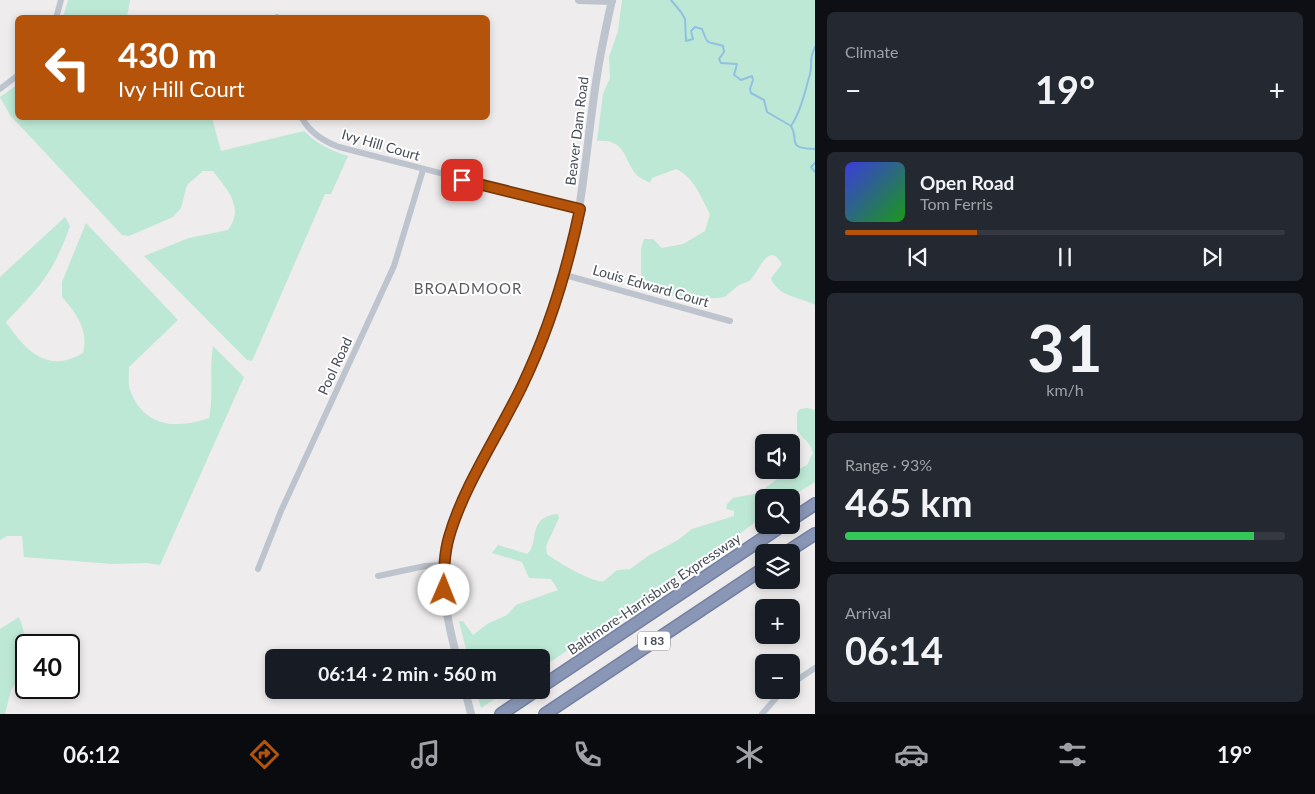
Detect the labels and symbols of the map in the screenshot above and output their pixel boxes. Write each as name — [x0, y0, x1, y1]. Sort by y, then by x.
street label: Beaver Dam Road — [561, 76, 592, 186]
street label: Ivy Hill Court — [340, 125, 422, 164]
pin — [441, 159, 483, 201]
street label: Louis Edward Court — [591, 261, 711, 310]
district label: BROADMOOR — [414, 279, 522, 297]
street label: Pool Road — [314, 334, 355, 397]
street label: Baltimore-Harrisburg Expressway — [564, 529, 744, 658]
position arrow — [417, 563, 469, 615]
road number: I 83 — [638, 631, 670, 650]
speed limit sign: 40 — [15, 634, 80, 699]

